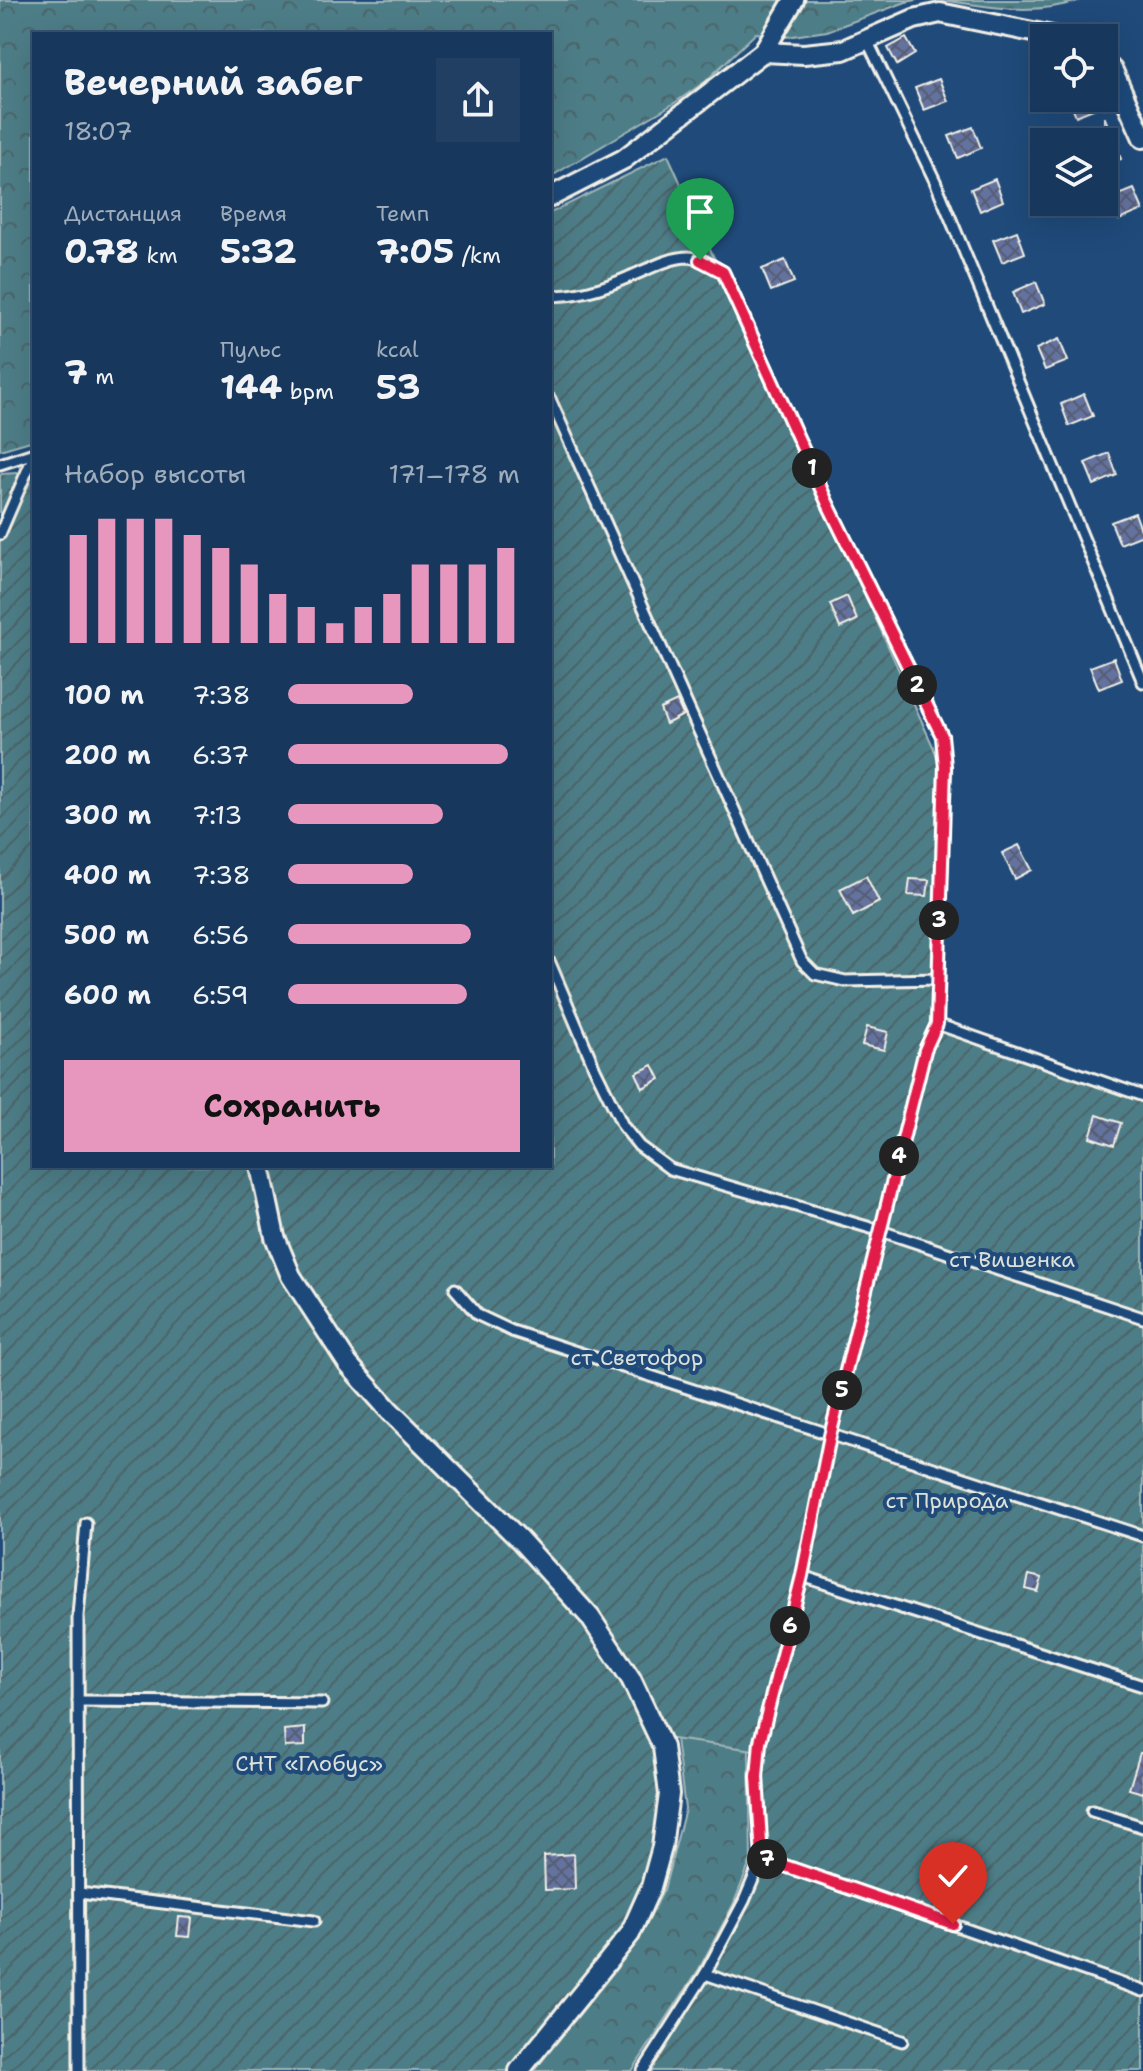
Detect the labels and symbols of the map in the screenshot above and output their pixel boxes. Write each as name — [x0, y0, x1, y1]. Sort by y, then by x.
pin — [666, 178, 734, 260]
pin: 1 — [792, 448, 832, 488]
pin: 2 — [897, 665, 937, 705]
pin: 3 — [919, 900, 959, 940]
pin: 4 — [879, 1136, 919, 1176]
park label: ст Вишенка — [949, 1245, 1075, 1274]
park label: ст Светофор — [571, 1343, 703, 1372]
pin: 5 — [822, 1370, 862, 1410]
park label: ст Природа — [886, 1486, 1009, 1515]
pin: 6 — [770, 1606, 810, 1646]
park label: СНТ «Глобус» — [235, 1749, 383, 1778]
pin: 7 — [747, 1839, 787, 1879]
pin — [919, 1842, 987, 1924]

